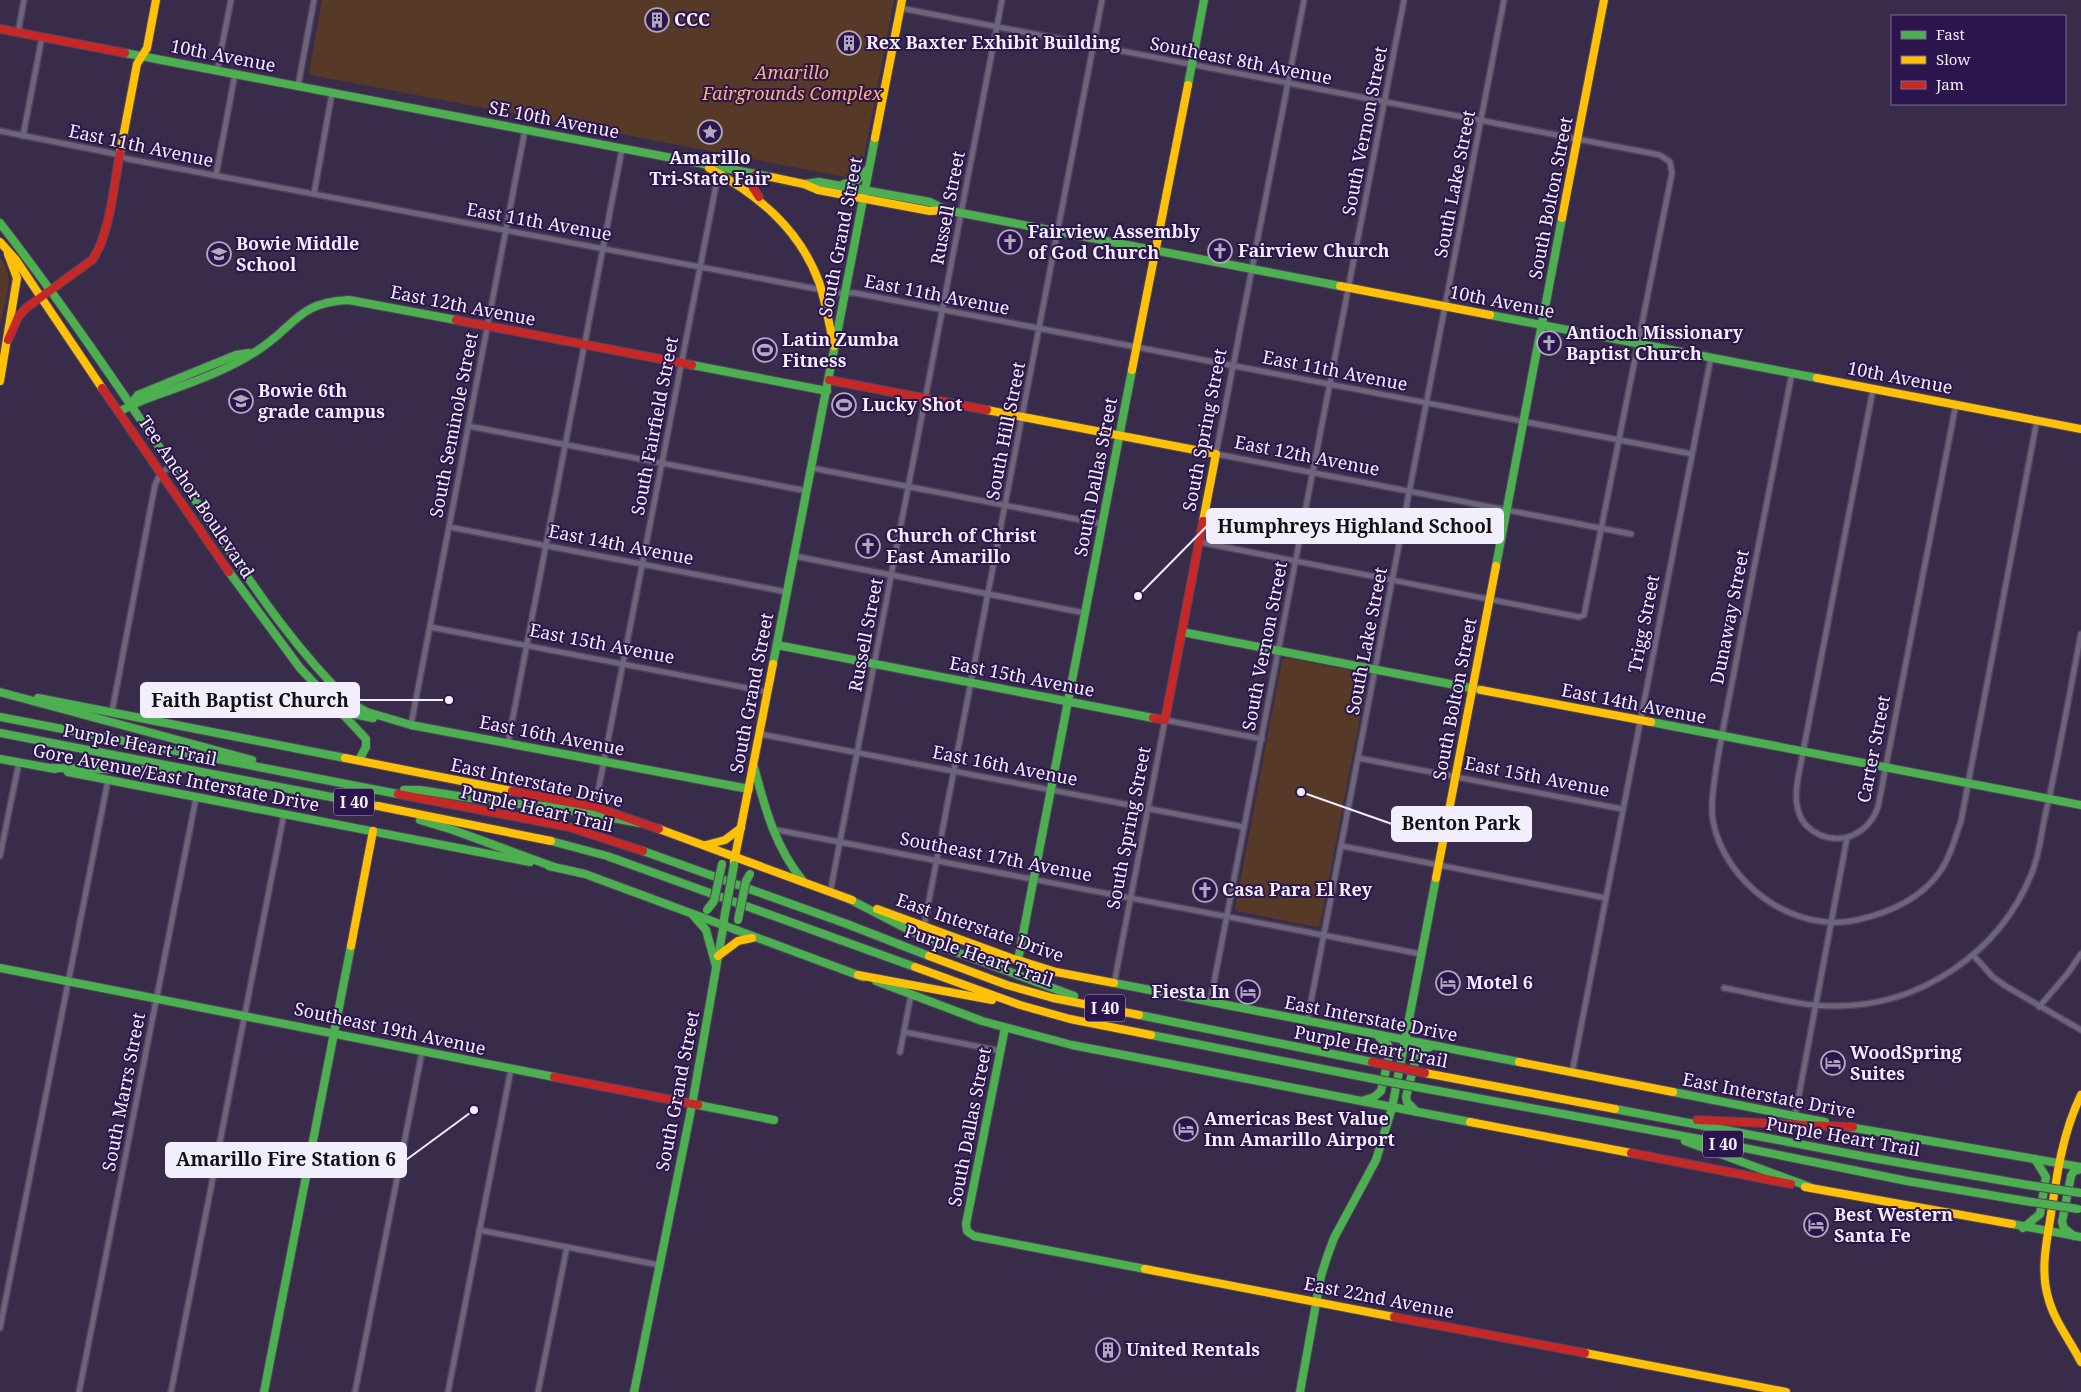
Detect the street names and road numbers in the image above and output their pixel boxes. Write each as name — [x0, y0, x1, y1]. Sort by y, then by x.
street label: Southeast 8th Avenue — [1148, 31, 1334, 89]
street label: 10th Avenue — [168, 33, 278, 77]
street label: South Vernon Street — [1336, 44, 1392, 217]
street label: SE 10th Avenue — [487, 95, 622, 143]
street label: South Lake Street — [1428, 108, 1480, 260]
street label: South Bolton Street — [1522, 115, 1578, 281]
street label: East 11th Avenue — [67, 118, 216, 172]
street label: Russell Street — [924, 149, 970, 267]
street label: South Grand Street — [813, 155, 867, 319]
street label: East 11th Avenue — [465, 196, 614, 246]
street label: East 11th Avenue — [863, 268, 1012, 320]
street label: East 12th Avenue — [389, 279, 538, 331]
street label: 10th Avenue — [1447, 279, 1557, 323]
street label: South Seminole Street — [423, 330, 483, 520]
street label: South Fairfield Street — [625, 334, 683, 517]
street label: East 11th Avenue — [1261, 344, 1410, 396]
street label: South Spring Street — [1176, 346, 1232, 513]
street label: 10th Avenue — [1845, 355, 1955, 399]
street label: South Hill Street — [980, 360, 1030, 502]
street label: South Dallas Street — [1068, 395, 1122, 558]
street label: Tee Anchor Boulevard — [133, 411, 260, 582]
street label: East 12th Avenue — [1233, 429, 1382, 481]
street label: East 14th Avenue — [547, 518, 696, 570]
street label: Dunaway Street — [1704, 547, 1754, 686]
street label: South Vernon Street — [1236, 559, 1292, 732]
street label: South Lake Street — [1340, 565, 1392, 717]
street label: Trigg Street — [1622, 573, 1664, 675]
street label: Russell Street — [842, 576, 888, 694]
street label: South Grand Street — [724, 611, 778, 775]
street label: South Bolton Street — [1426, 616, 1482, 782]
street label: East 15th Avenue — [528, 617, 677, 669]
street label: East 15th Avenue — [948, 650, 1097, 702]
street label: East 14th Avenue — [1560, 677, 1709, 729]
street label: Carter Street — [1851, 693, 1895, 805]
street label: East 16th Avenue — [478, 709, 627, 761]
street label: Purple Heart Trail — [61, 717, 219, 771]
street label: Gore Avenue/East Interstate Drive — [31, 737, 321, 817]
street label: East 16th Avenue — [931, 739, 1080, 791]
street label: South Spring Street — [1100, 744, 1156, 911]
street label: East 15th Avenue — [1463, 750, 1612, 802]
street label: East Interstate Drive — [449, 752, 626, 812]
street label: Purple Heart Trail — [459, 779, 616, 837]
road number: I 40 — [334, 789, 374, 816]
street label: Southeast 17th Avenue — [898, 826, 1094, 886]
street label: East Interstate Drive — [893, 887, 1067, 967]
street label: Purple Heart Trail — [902, 918, 1057, 992]
street label: East Interstate Drive — [1283, 989, 1460, 1047]
road number: I 40 — [1085, 994, 1125, 1021]
street label: Southeast 19th Avenue — [292, 996, 488, 1060]
street label: South Grand Street — [650, 1009, 704, 1173]
street label: South Marrs Street — [96, 1010, 150, 1173]
street label: Purple Heart Trail — [1292, 1019, 1450, 1073]
street label: South Dallas Street — [942, 1045, 996, 1208]
street label: East Interstate Drive — [1681, 1066, 1858, 1124]
street label: Purple Heart Trail — [1764, 1111, 1922, 1161]
road number: I 40 — [1703, 1130, 1743, 1158]
street label: East 22nd Avenue — [1302, 1271, 1456, 1323]

